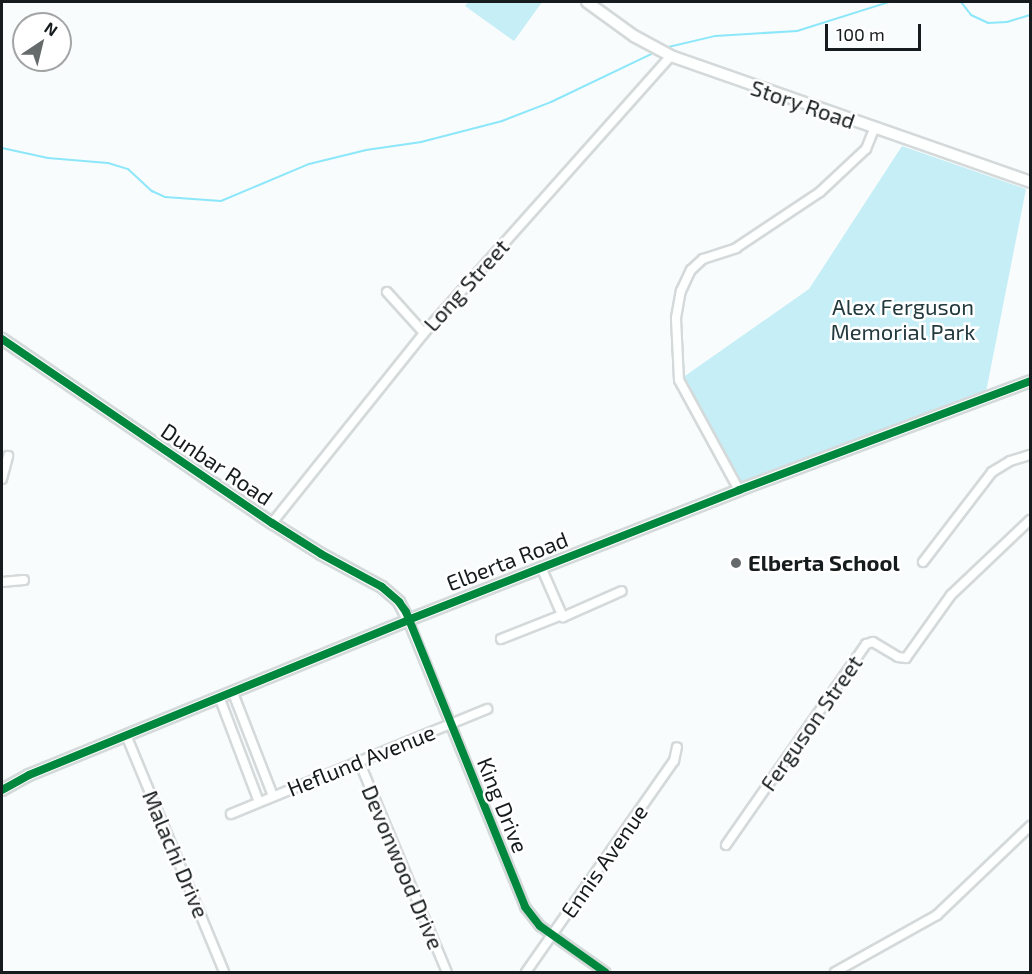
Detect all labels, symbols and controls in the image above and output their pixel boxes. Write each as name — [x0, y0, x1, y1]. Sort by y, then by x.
north arrow — [12, 12, 72, 72]
scale bar — [828, 12, 924, 50]
text: N — [41, 17, 62, 40]
text: 100 m — [836, 23, 885, 45]
street label: Story Road — [747, 74, 859, 134]
street label: Long Street — [418, 233, 514, 337]
park label: Alex Ferguson Memorial Park — [830, 293, 976, 344]
street label: Dunbar Road — [156, 417, 278, 511]
street label: Elberta Road — [442, 526, 572, 596]
place label: Elberta School — [748, 550, 900, 576]
marker: Elberta School — [729, 556, 743, 570]
street label: Ferguson Street — [754, 650, 868, 796]
street label: Heflund Avenue — [283, 718, 439, 802]
street label: King Drive — [472, 753, 534, 857]
street label: Devonwood Drive — [356, 781, 450, 953]
street label: Malachi Drive — [137, 786, 215, 922]
street label: Ennis Avenue — [555, 799, 653, 923]

